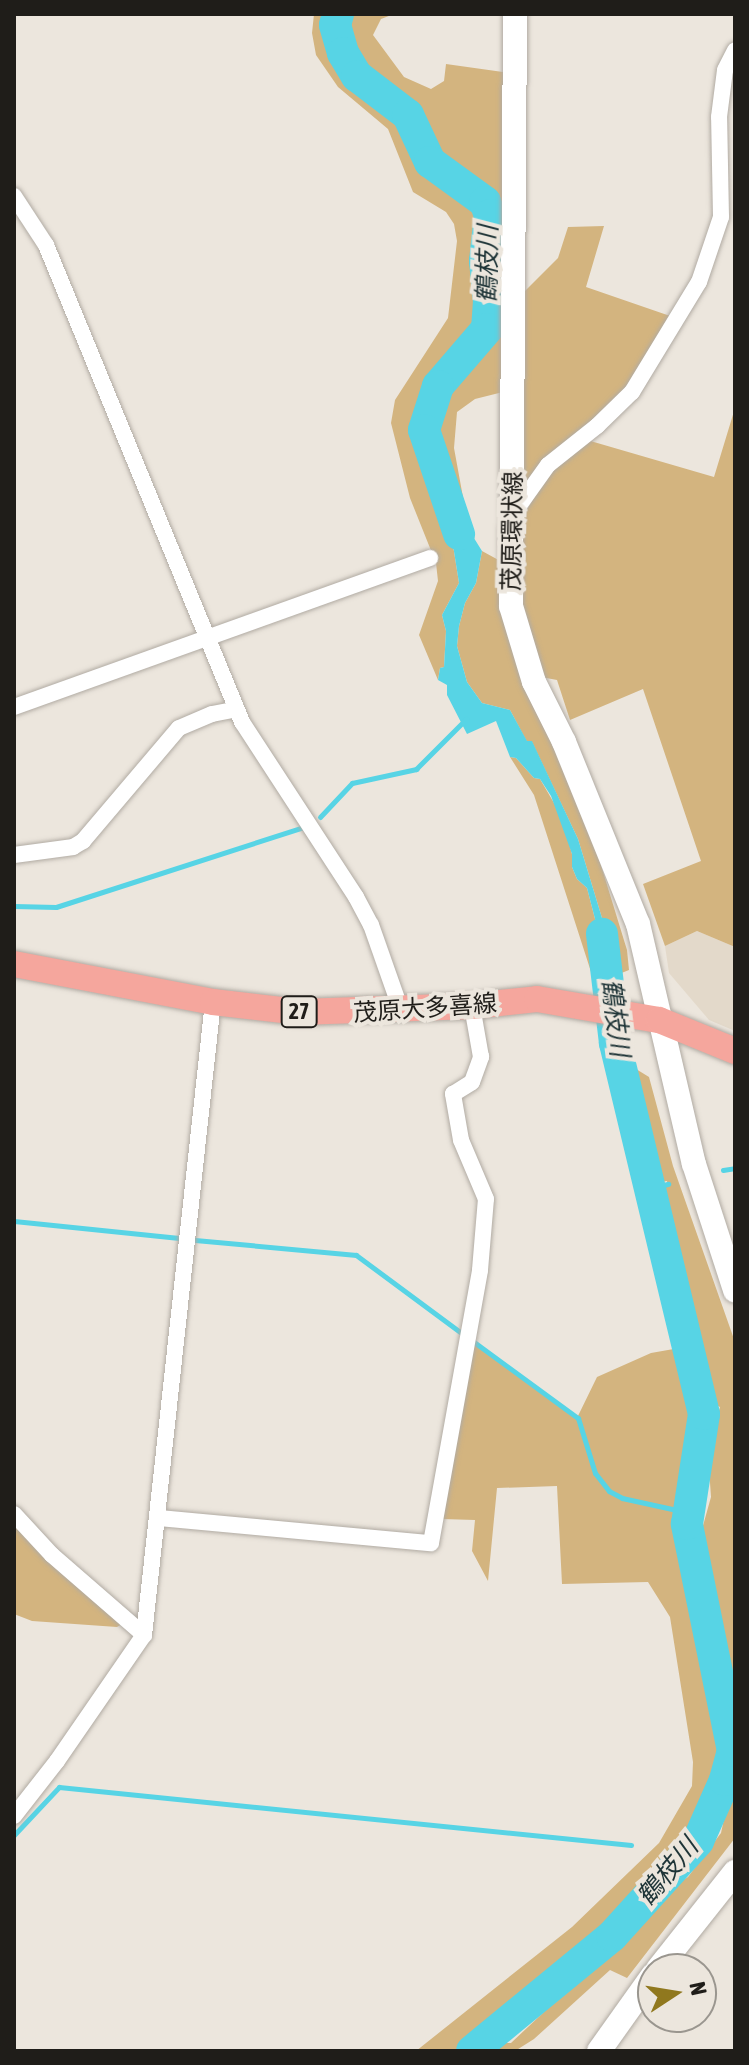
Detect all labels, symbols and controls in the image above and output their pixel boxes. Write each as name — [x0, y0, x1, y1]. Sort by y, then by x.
water label: 鶴枝川 — [472, 225, 504, 303]
street label: 茂原環状線 — [497, 471, 527, 591]
water label: 鶴枝川 — [595, 977, 635, 1059]
street label: 茂原大多喜線 — [352, 989, 498, 1027]
road number: 27 — [279, 994, 319, 1030]
water label: 鶴枝川 — [631, 1832, 705, 1912]
north arrow — [637, 1953, 717, 2033]
text: N — [684, 1979, 713, 1997]

